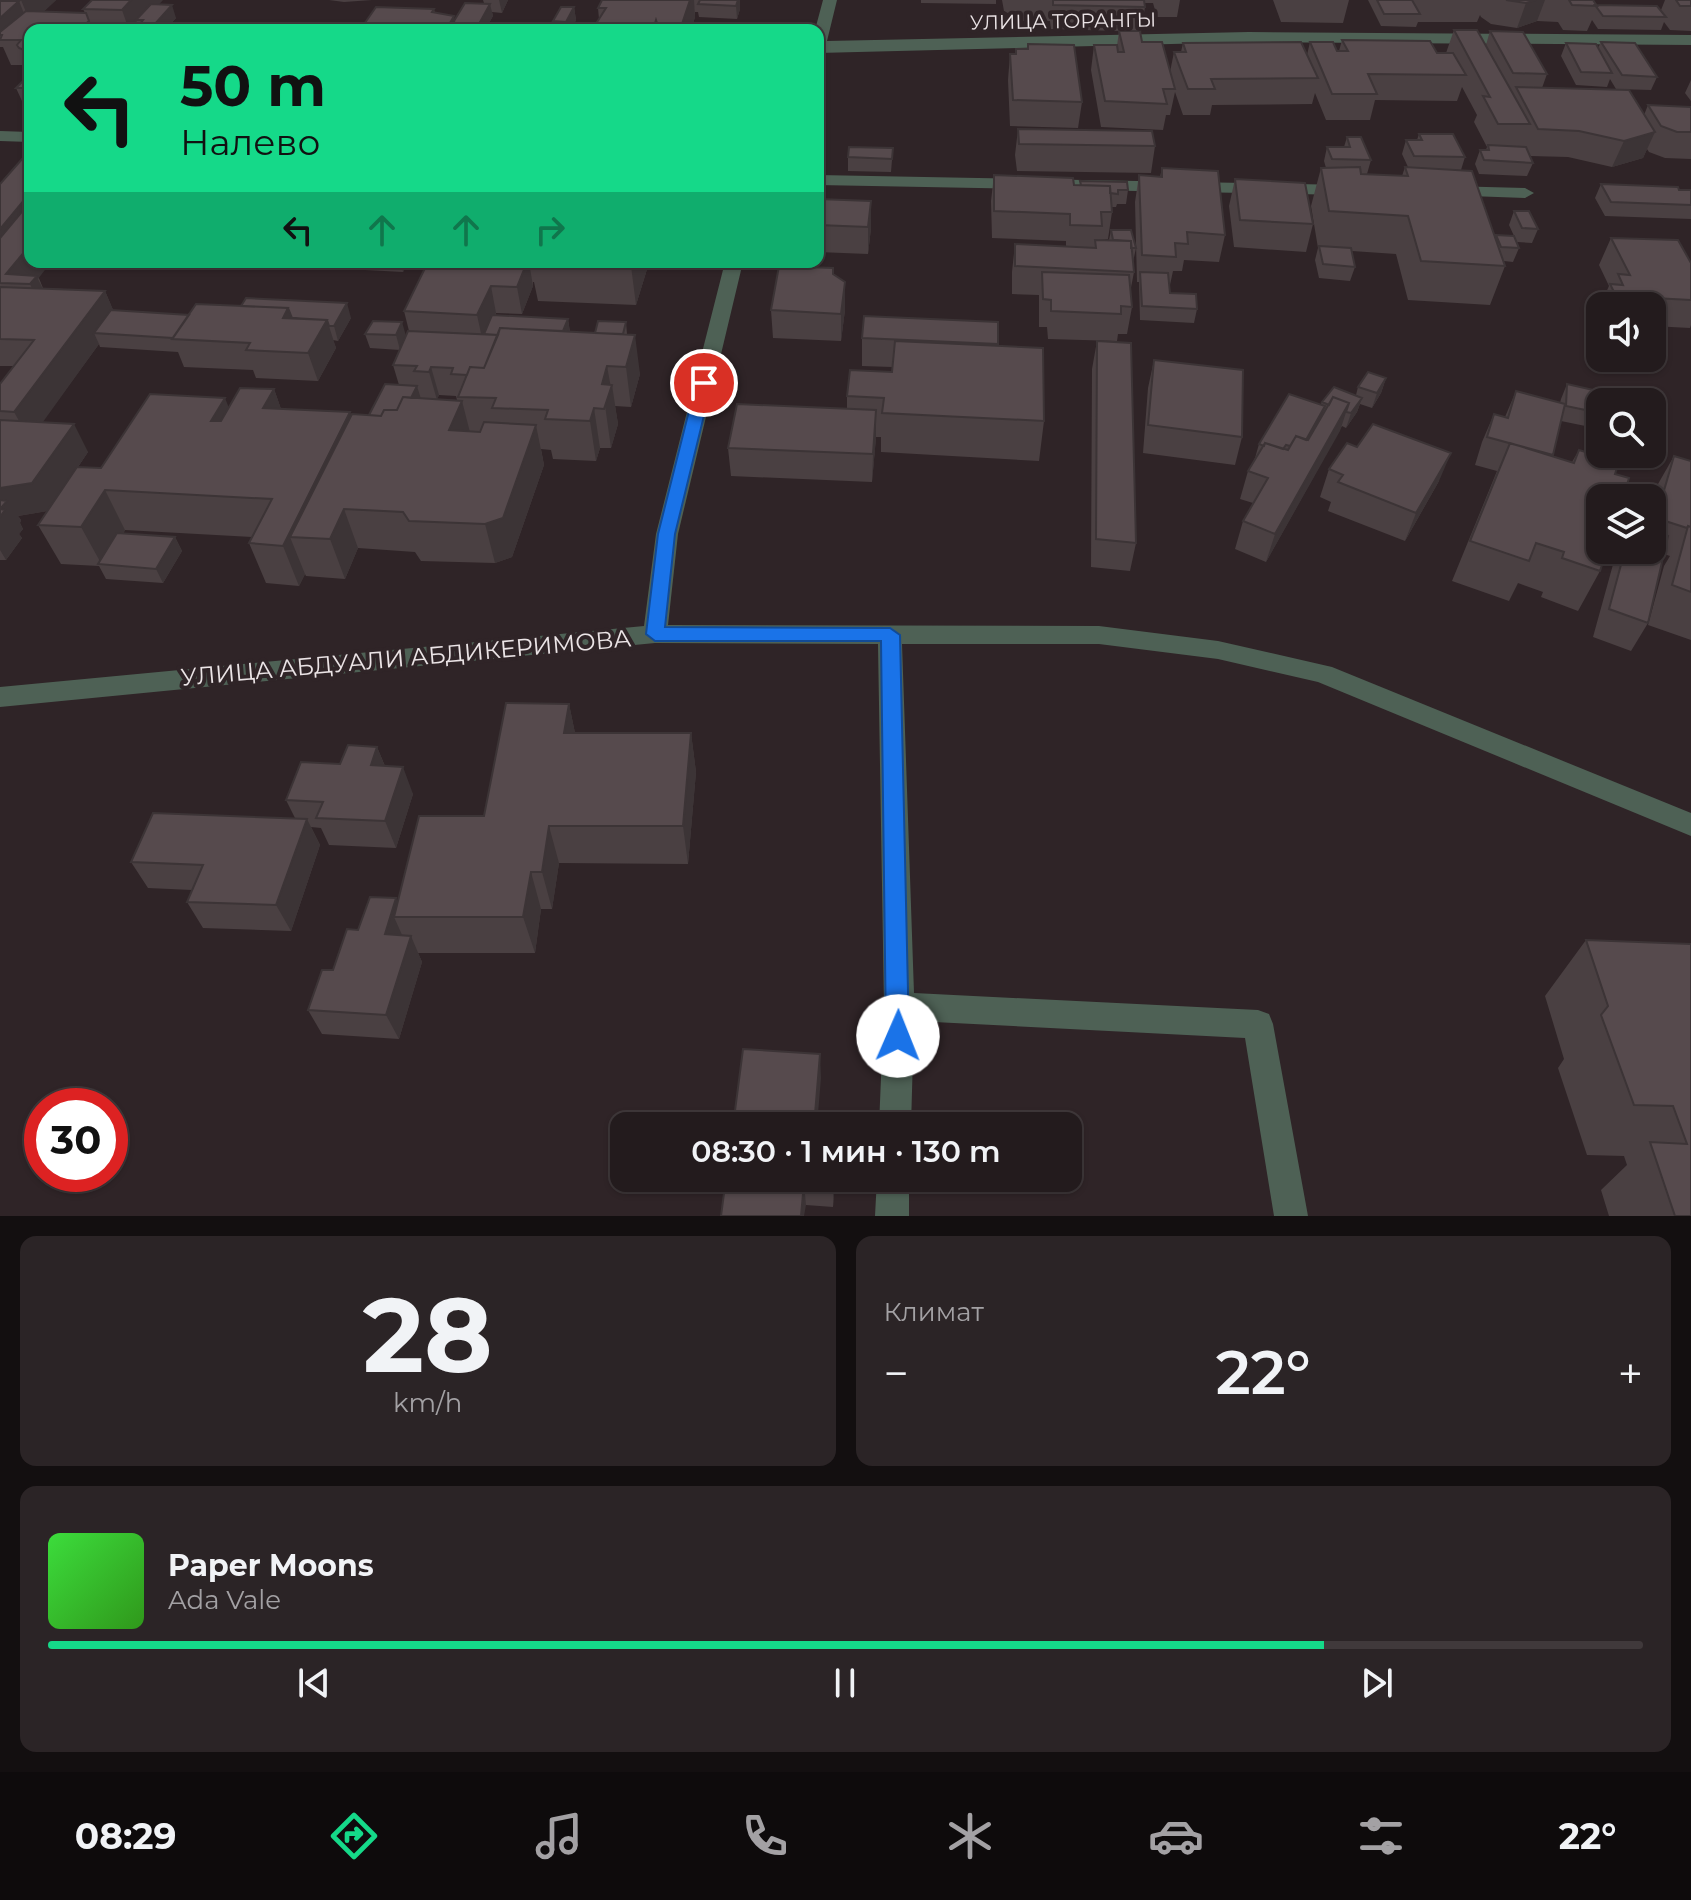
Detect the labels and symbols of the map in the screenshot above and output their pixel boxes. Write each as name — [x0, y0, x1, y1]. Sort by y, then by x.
street label: УЛИЦА ТОРАНГЫ — [970, 7, 1156, 35]
pin — [670, 349, 738, 417]
street label: УЛИЦА АБДУАЛИ АБДИКЕРИМОВА — [179, 623, 633, 692]
position arrow — [856, 994, 940, 1078]
speed limit sign: 30 — [24, 1088, 128, 1192]

